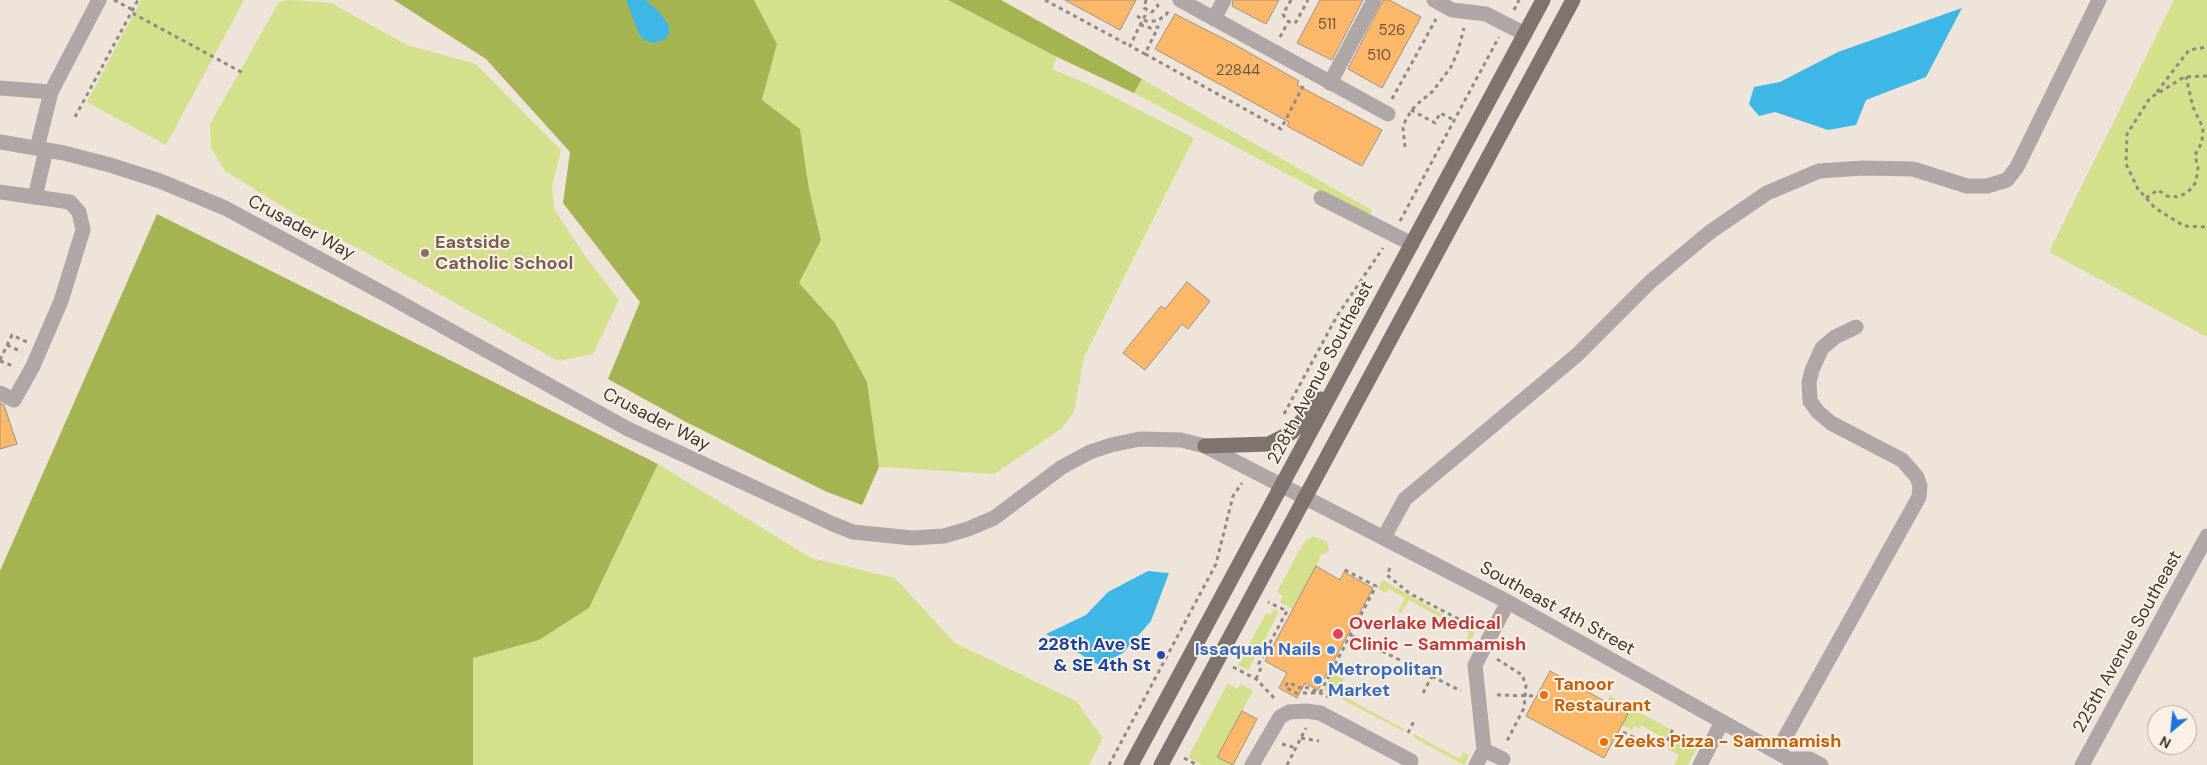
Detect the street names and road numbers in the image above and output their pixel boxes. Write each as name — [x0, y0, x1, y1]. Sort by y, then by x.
street label: Crusader Way — [244, 191, 358, 265]
street label: 228th Avenue Southeast — [1264, 278, 1378, 468]
street label: Crusader Way — [599, 384, 713, 456]
street label: 225th Avenue Southeast — [2069, 547, 2187, 737]
street label: Southeast 4th Street — [1476, 558, 1638, 660]

